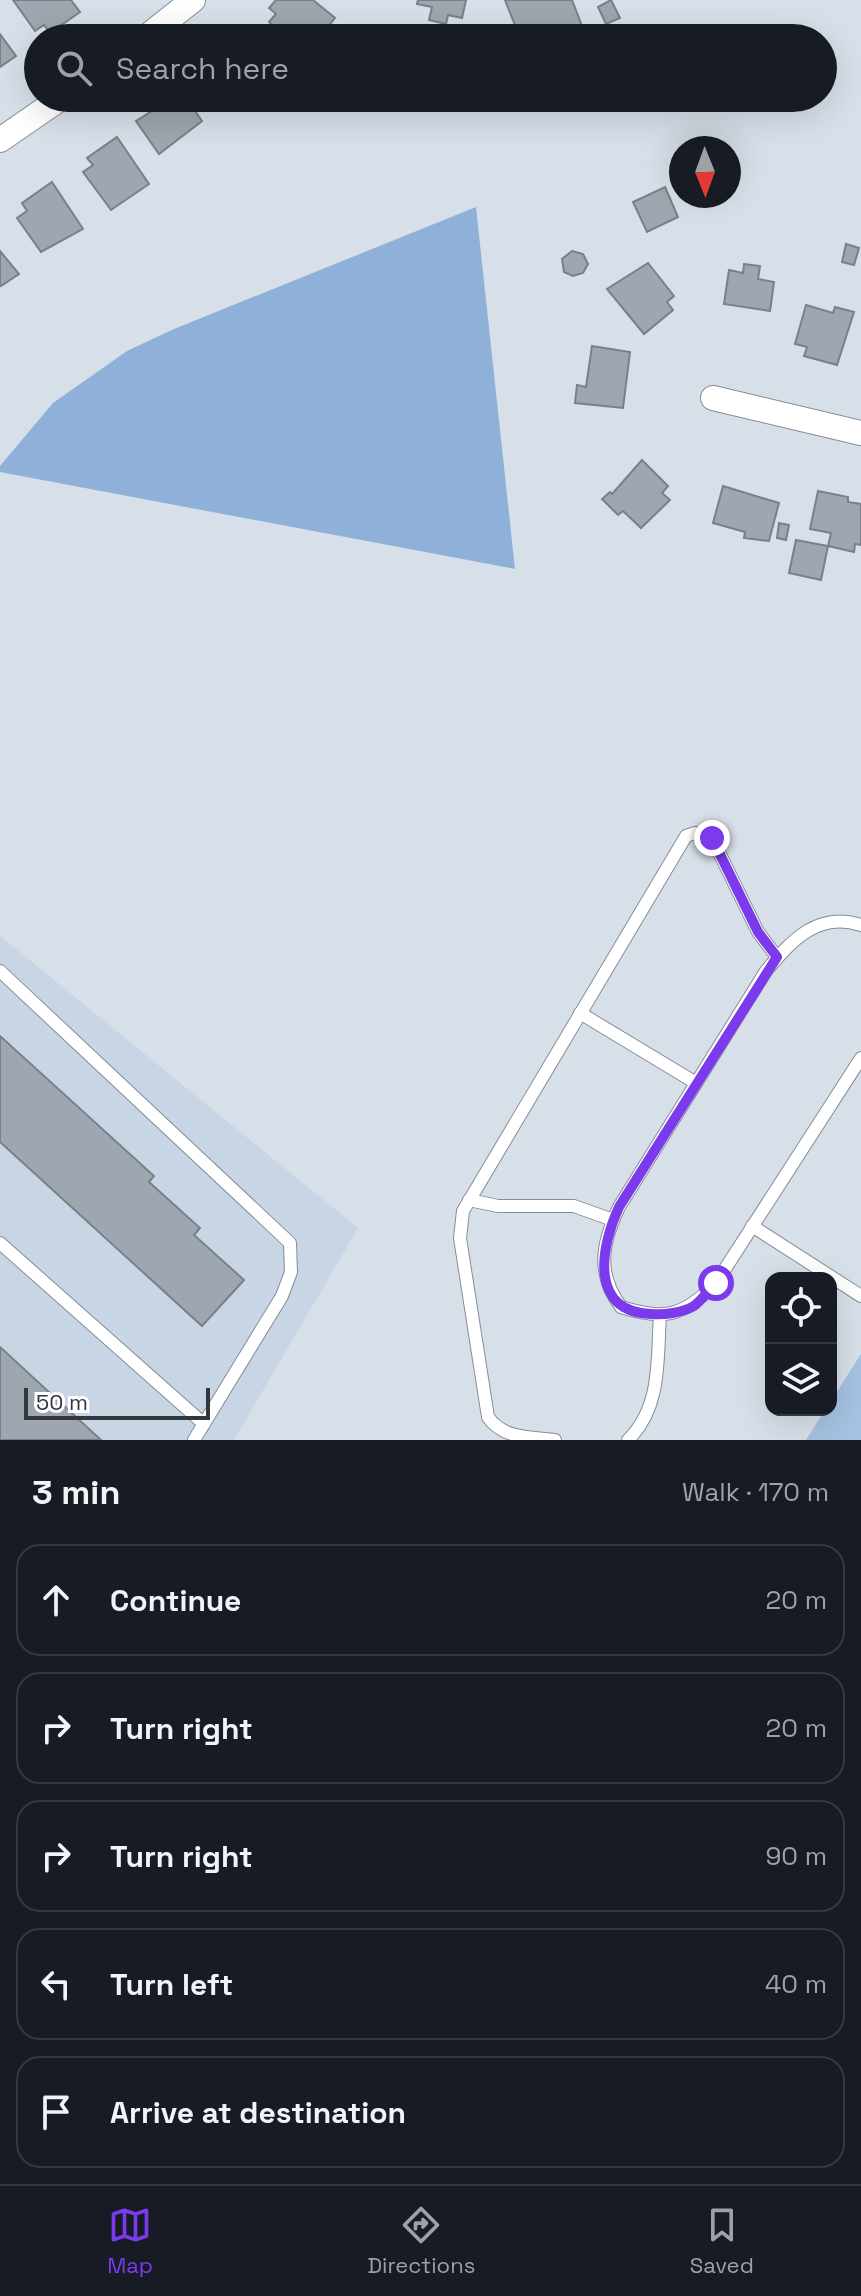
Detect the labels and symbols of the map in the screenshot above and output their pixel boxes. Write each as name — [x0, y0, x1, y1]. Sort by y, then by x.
north arrow — [669, 136, 741, 208]
route end — [694, 820, 730, 856]
route start — [698, 1265, 734, 1301]
scale bar — [24, 1384, 210, 1420]

